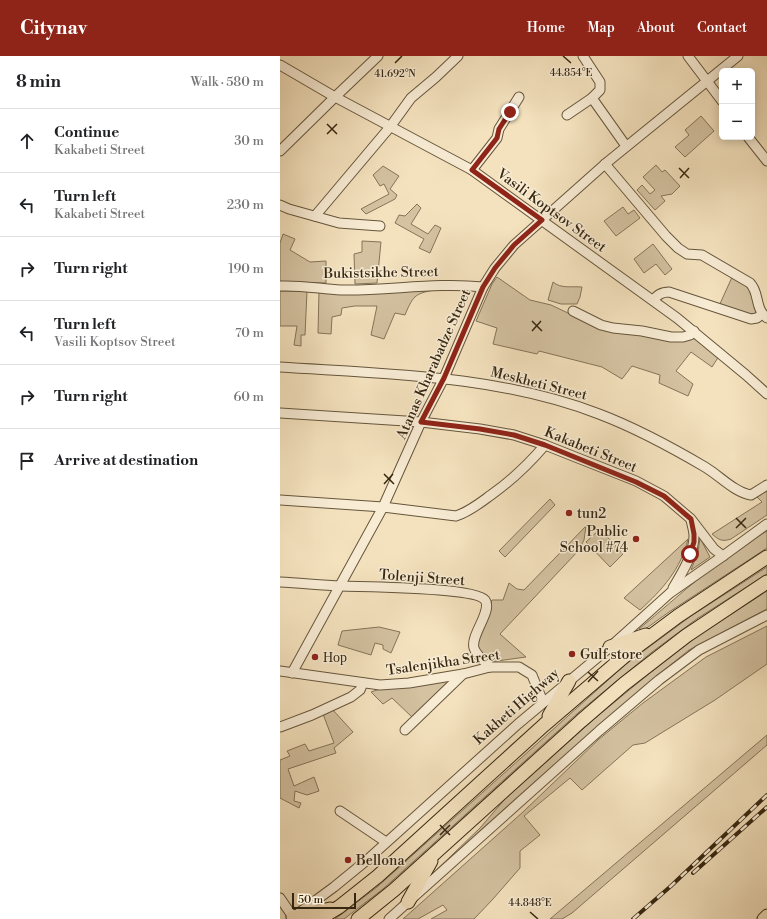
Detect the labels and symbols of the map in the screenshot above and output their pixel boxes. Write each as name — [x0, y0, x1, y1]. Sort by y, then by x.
text: 44.854°E — [550, 67, 592, 79]
text: 41.692°N — [374, 68, 416, 80]
route end — [501, 103, 519, 121]
street label: Vasili Koptsov Street — [492, 164, 610, 257]
street label: Bukistsikhe Street — [322, 263, 439, 283]
street label: Atanas Kharabadze Street — [392, 286, 475, 443]
street label: Meskheti Street — [489, 363, 589, 405]
street label: Kakabeti Street — [542, 423, 640, 477]
place label: tun2 — [577, 505, 606, 523]
marker: tun2 — [564, 508, 574, 518]
place label: Public School #74 — [560, 523, 628, 557]
marker: Public School #74 — [631, 534, 641, 544]
route start — [681, 545, 699, 563]
street label: Tolenji Street — [378, 566, 466, 590]
street label: Tsalenjikha Street — [385, 646, 501, 680]
place label: Gulf store — [580, 646, 642, 664]
place label: Нор — [323, 649, 347, 667]
marker: Gulf store — [567, 649, 577, 659]
marker: Нор — [310, 652, 320, 662]
street label: Kakheti Highway — [470, 664, 563, 749]
place label: Bellona — [355, 852, 405, 870]
marker: Bellona — [343, 855, 353, 865]
scale bar — [292, 891, 356, 910]
text: 44.848°E — [508, 897, 552, 909]

